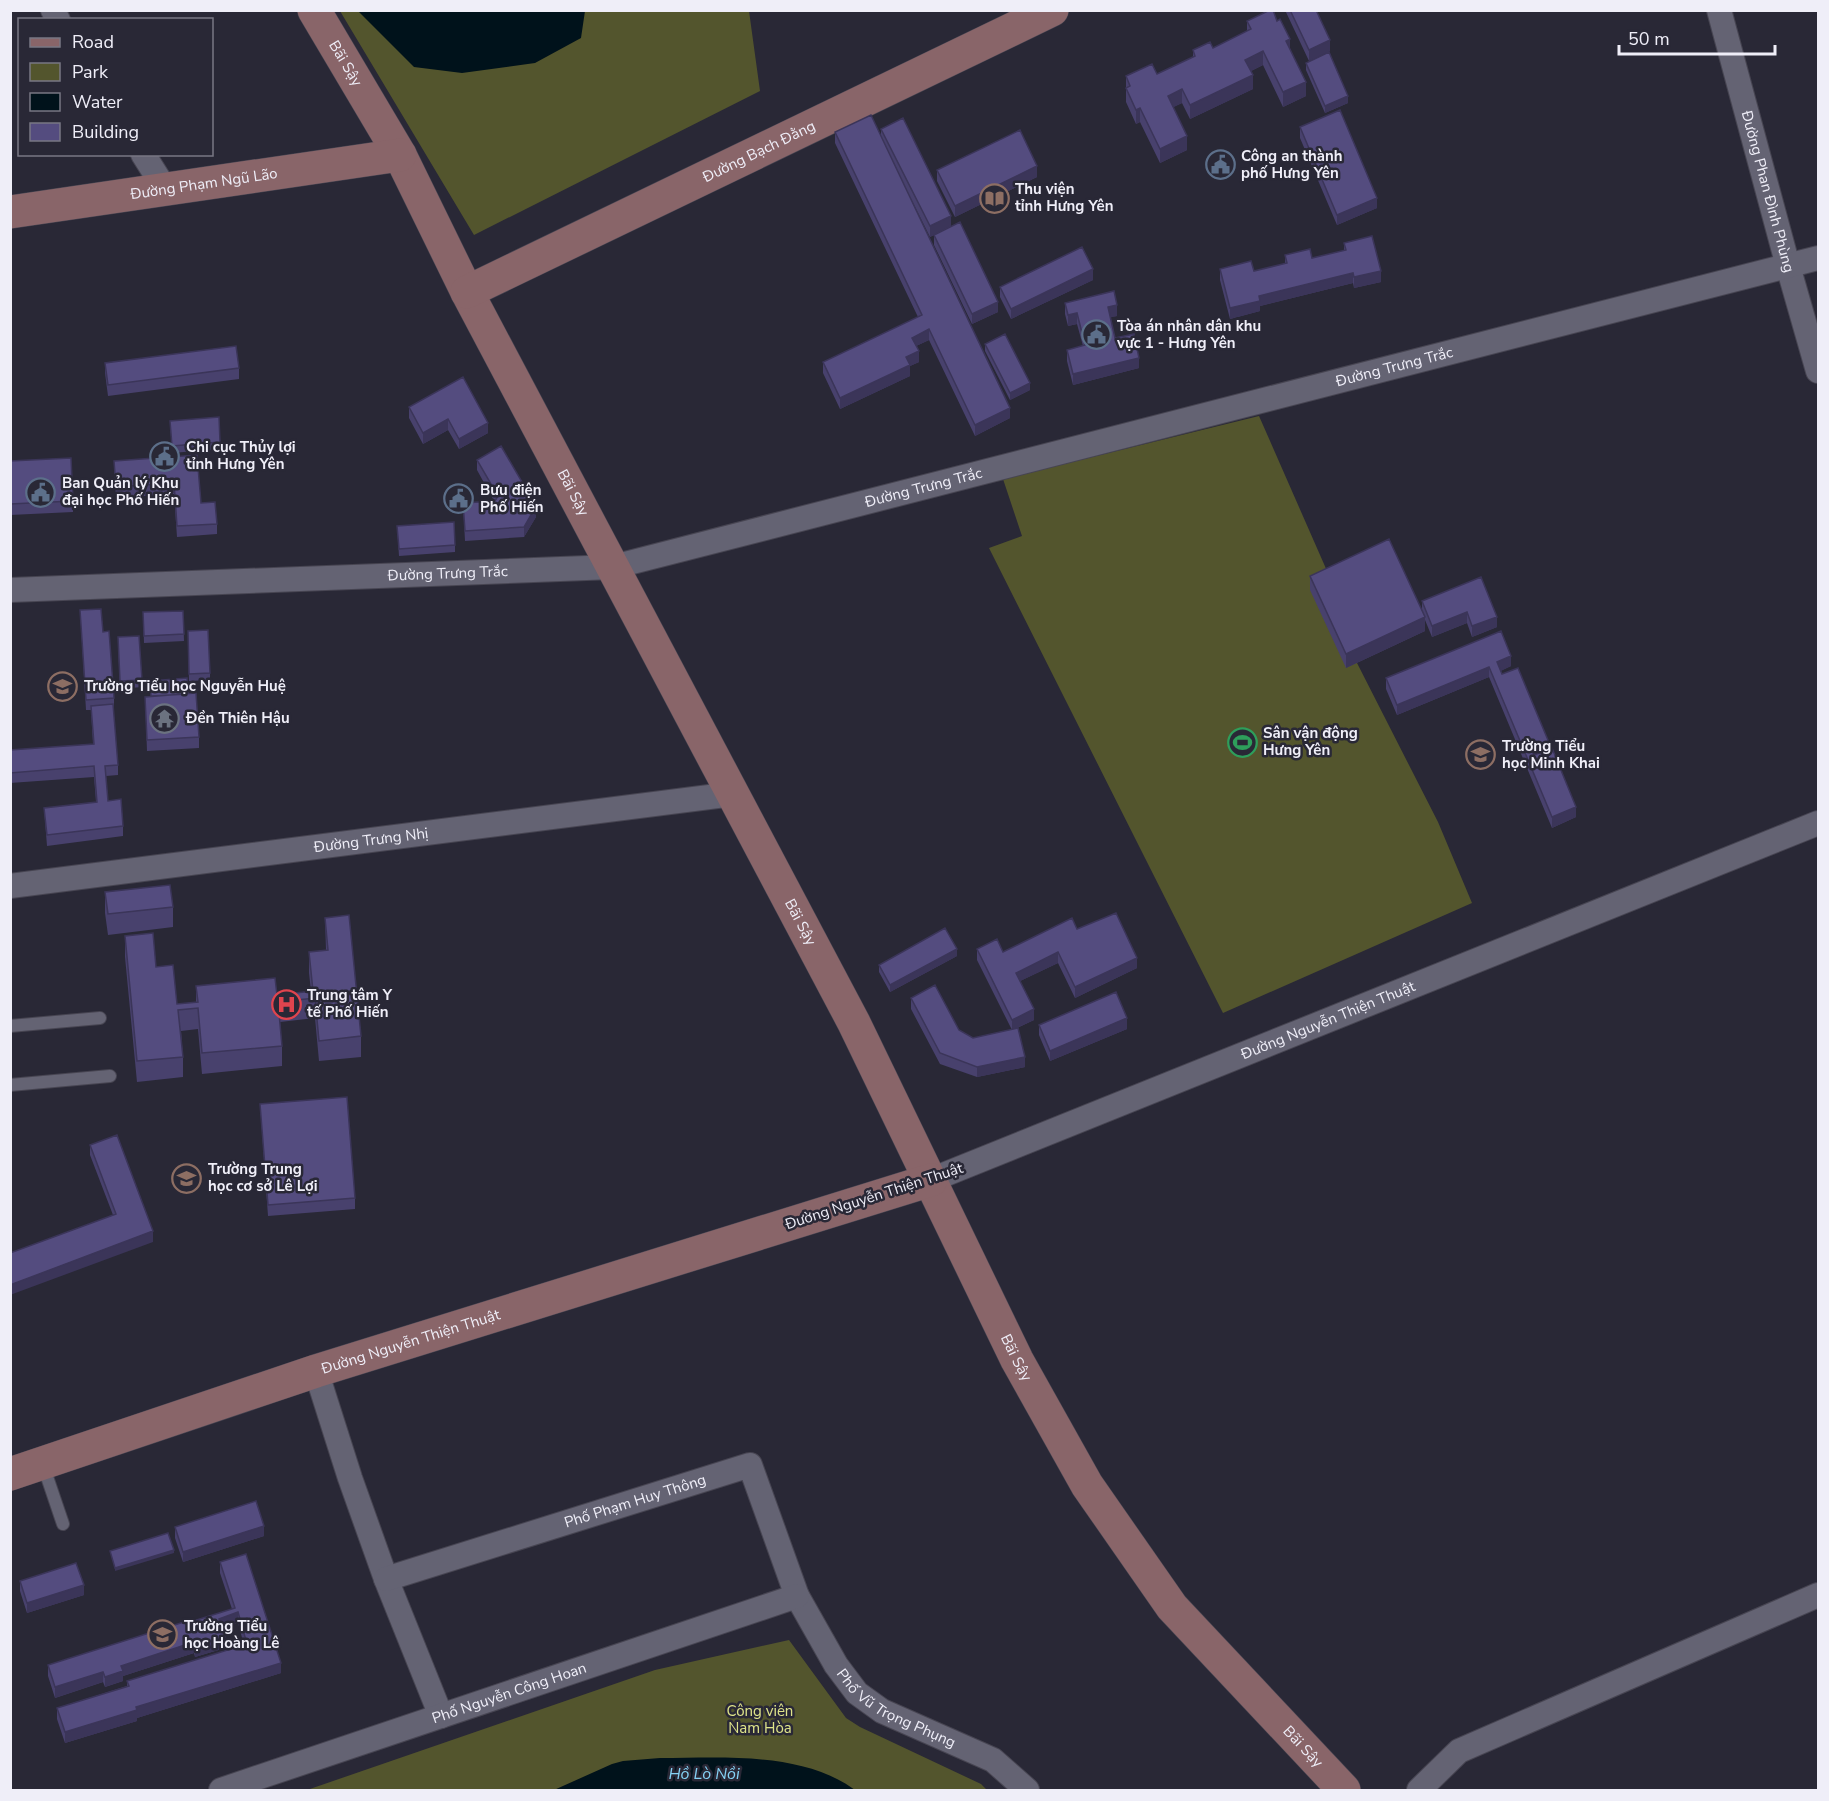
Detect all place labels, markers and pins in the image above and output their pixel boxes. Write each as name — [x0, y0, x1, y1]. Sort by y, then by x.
place label: Công an thành phố Hưng Yên — [1241, 146, 1343, 183]
public building icon: Công an thành phố Hưng Yên — [1204, 149, 1236, 181]
place label: Thu viện tỉnh Hưng Yên — [1015, 179, 1113, 216]
library icon: Thu viện tỉnh Hưng Yên — [978, 182, 1010, 214]
place label: Tòa án nhân dân khu vực 1 - Hưng Yên — [1116, 316, 1261, 353]
public building icon: Tòa án nhân dân khu vực 1 - Hưng Yên — [1080, 319, 1112, 351]
place label: Chi cục Thủy lợi tỉnh Hưng Yên — [186, 437, 296, 474]
public building icon: Chi cục Thủy lợi tỉnh Hưng Yên — [149, 440, 181, 472]
place label: Ban Quản lý Khu đại học Phố Hiến — [62, 473, 179, 510]
public building icon: Ban Quản lý Khu đại học Phố Hiến — [25, 476, 57, 508]
place label: Bưu điện Phố Hiến — [480, 480, 544, 517]
public building icon: Bưu điện Phố Hiến — [443, 483, 475, 515]
school or university icon: Trường Tiểu học Nguyễn Huệ — [47, 670, 79, 702]
place label: Trường Tiểu học Nguyễn Huệ — [84, 676, 286, 696]
temple icon: Đền Thiên Hậu — [149, 702, 181, 734]
place label: Đền Thiên Hậu — [185, 708, 290, 728]
place label: Sân vận động Hưng Yên — [1263, 723, 1358, 760]
sports icon: Sân vận động Hưng Yên — [1226, 726, 1258, 758]
place label: Trường Tiểu học Minh Khai — [1502, 736, 1600, 773]
school or university icon: Trường Tiểu học Minh Khai — [1465, 739, 1497, 771]
place label: Trung tâm Y tế Phố Hiến — [307, 985, 393, 1022]
hospital icon: Trung tâm Y tế Phố Hiến — [270, 988, 302, 1020]
place label: Trường Trung học cơ sở Lê Lợi — [208, 1159, 318, 1196]
school or university icon: Trường Trung học cơ sở Lê Lợi — [171, 1162, 203, 1194]
place label: Trường Tiểu học Hoàng Lê — [184, 1616, 279, 1653]
school or university icon: Trường Tiểu học Hoàng Lê — [147, 1619, 179, 1651]

